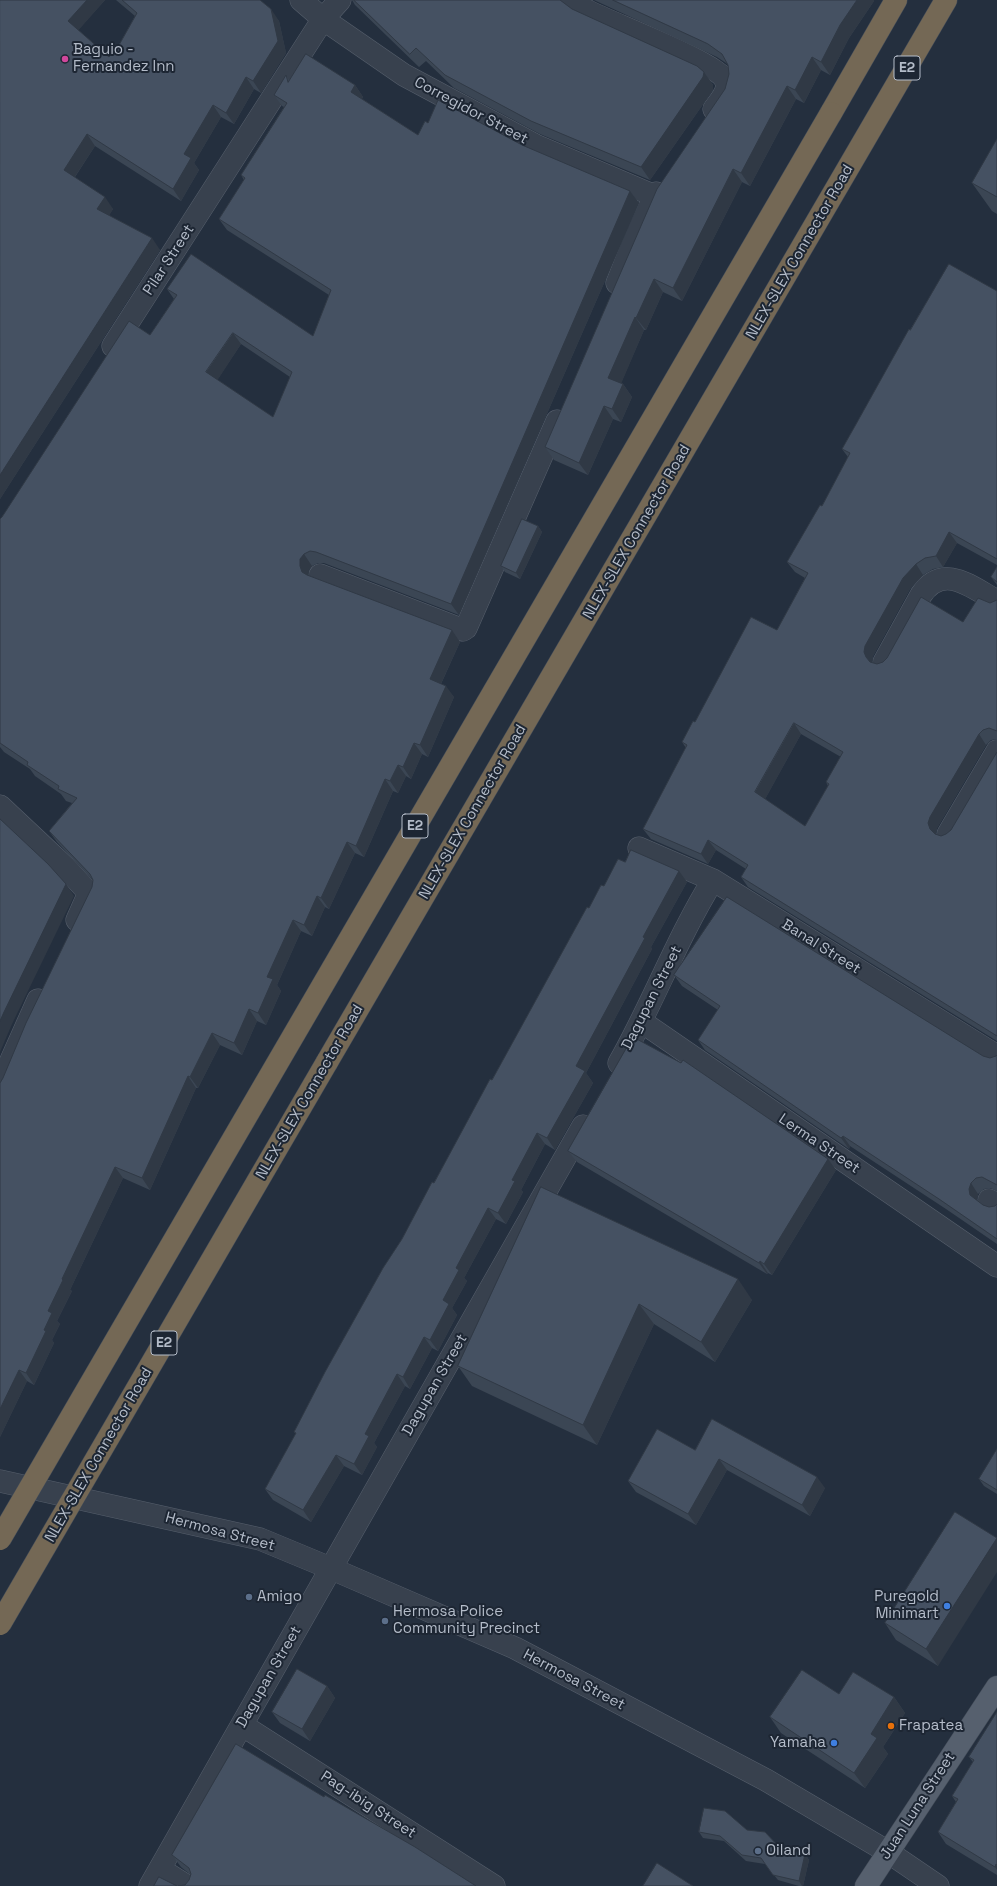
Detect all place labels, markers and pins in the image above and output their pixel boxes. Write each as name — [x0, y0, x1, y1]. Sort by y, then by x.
place label: Baguio - Fernandez Inn — [73, 41, 175, 76]
marker: Baguio - Fernandez Inn — [60, 54, 70, 64]
place label: Amigo — [257, 1588, 302, 1606]
place label: Puregold Minimart — [874, 1588, 939, 1623]
marker: Amigo — [244, 1592, 254, 1602]
marker: Puregold Minimart — [942, 1601, 952, 1611]
place label: Hermosa Police Community Precinct — [393, 1603, 540, 1638]
marker: Hermosa Police Community Precinct — [380, 1616, 390, 1626]
place label: Frapatea — [899, 1717, 963, 1735]
marker: Frapatea — [886, 1721, 896, 1731]
place label: Yamaha — [770, 1734, 826, 1752]
marker: Yamaha — [829, 1738, 839, 1748]
place label: Oiland — [766, 1842, 811, 1860]
marker: Oiland — [753, 1846, 763, 1856]

